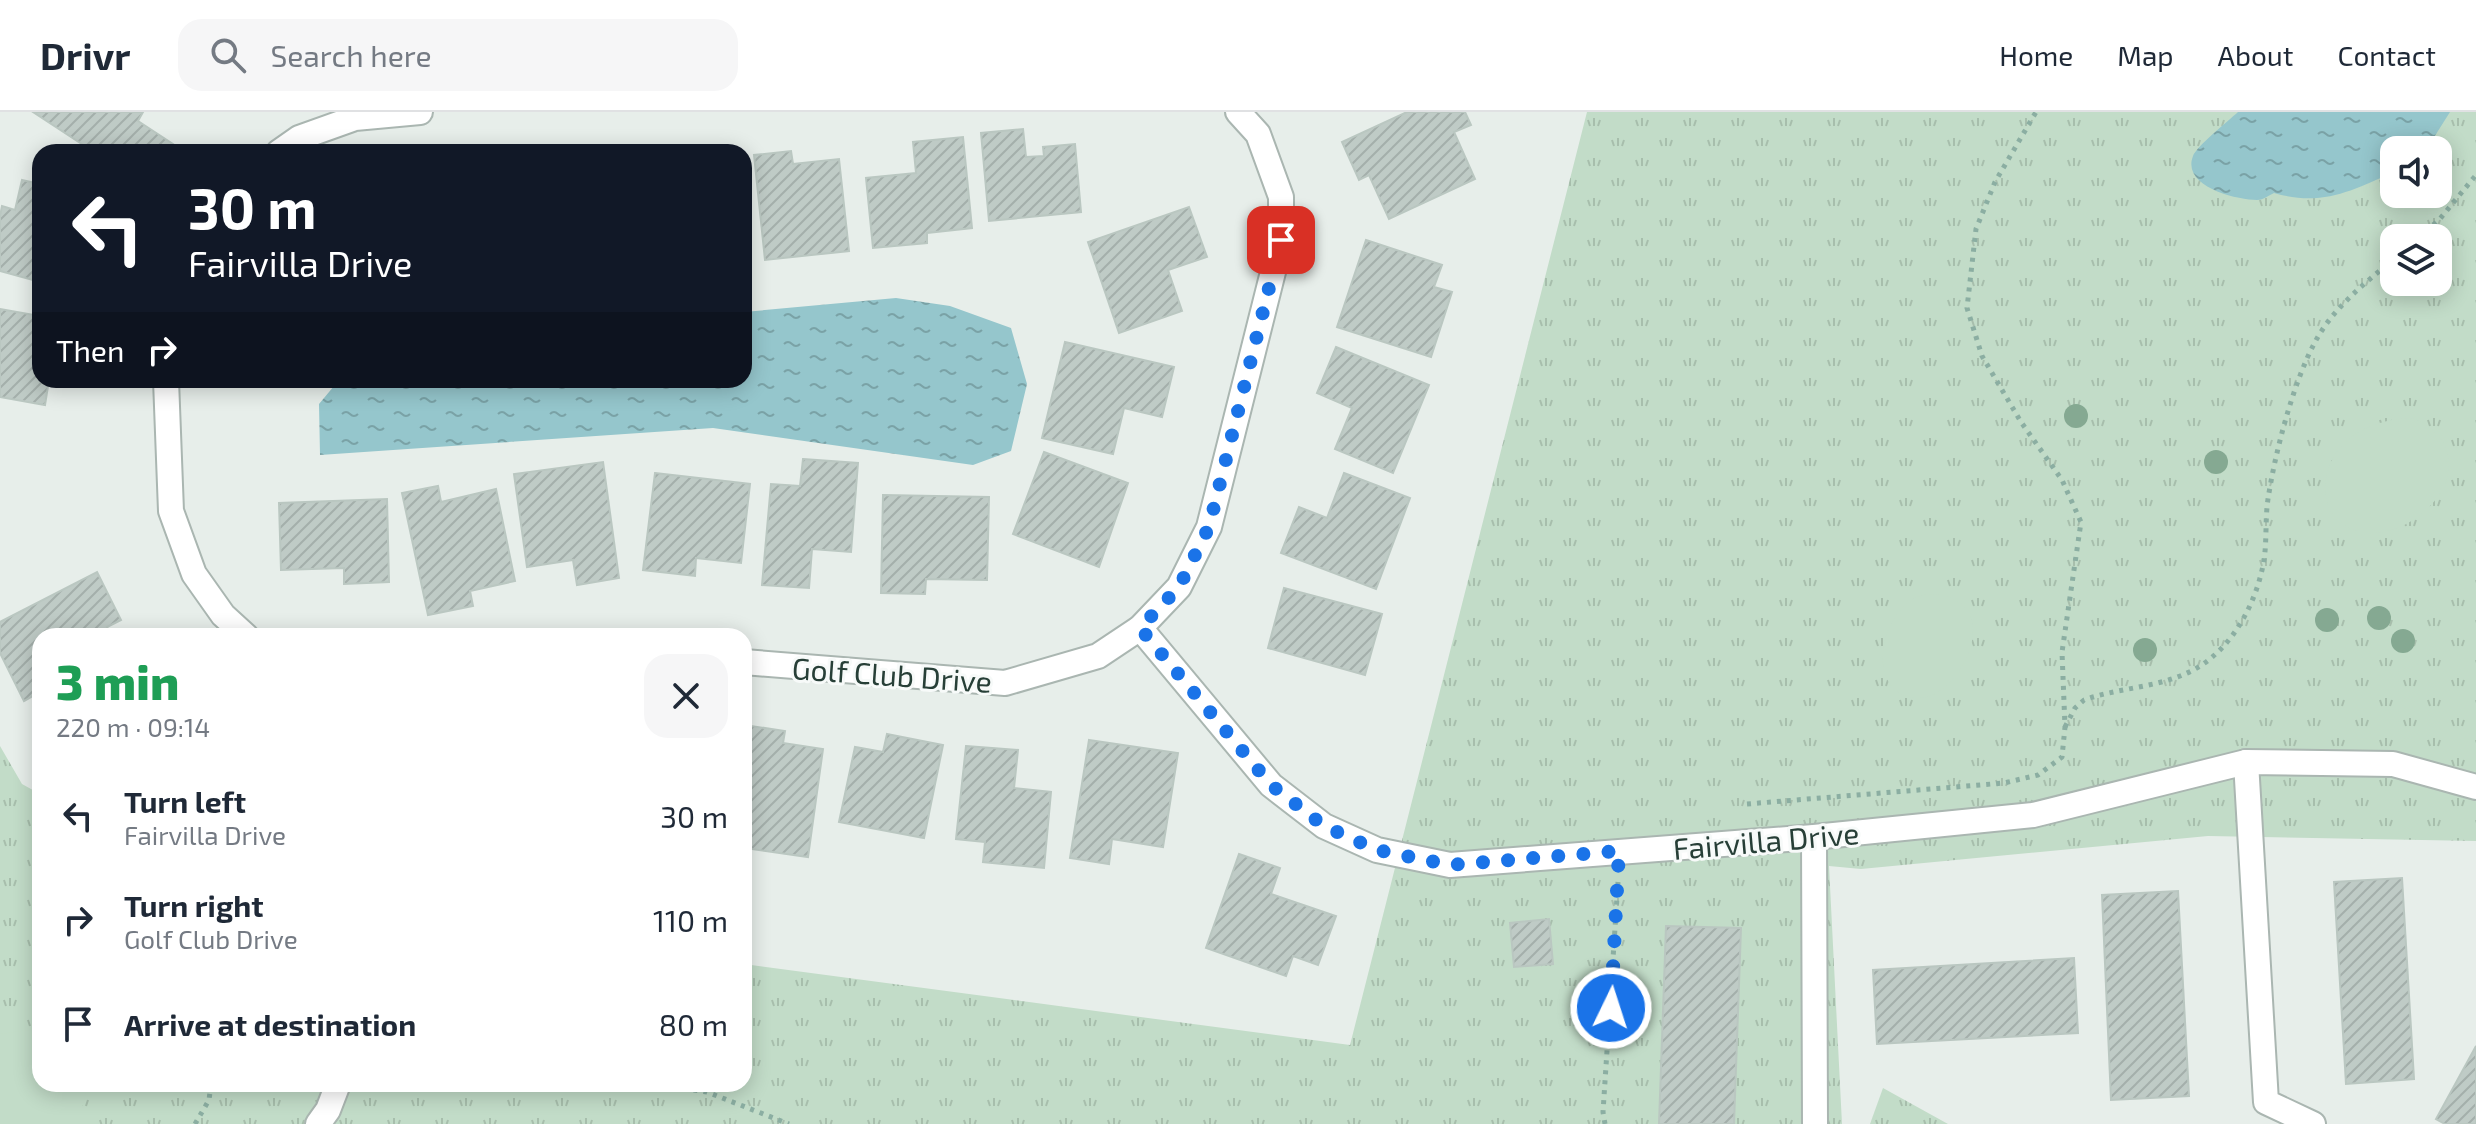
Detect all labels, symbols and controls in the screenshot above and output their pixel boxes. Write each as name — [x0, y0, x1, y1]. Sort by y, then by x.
search box — [178, 19, 738, 91]
text: Drivr — [40, 32, 130, 78]
icon: search — [206, 33, 250, 77]
text: Search here — [270, 37, 432, 73]
text: Home — [1999, 38, 2073, 72]
text: Map — [2117, 38, 2174, 72]
text: About — [2218, 38, 2293, 72]
text: Contact — [2337, 38, 2436, 72]
map controls — [2380, 136, 2452, 296]
button: sound — [2380, 136, 2452, 208]
text: 30 m — [188, 173, 317, 240]
icon: left — [56, 176, 160, 280]
pin — [1247, 206, 1315, 274]
icon: arrive — [1259, 218, 1303, 262]
button: layers — [2380, 224, 2452, 296]
text: Fairvilla Drive — [188, 241, 412, 284]
icon: right — [140, 328, 184, 372]
text: Then — [56, 332, 124, 368]
street label: Golf Club Drive — [791, 649, 993, 699]
text: 3 min — [56, 652, 179, 710]
button: close — [644, 654, 728, 738]
text: 220 m · 09:14 — [56, 711, 210, 742]
text: Turn left — [124, 783, 246, 819]
icon: left — [56, 794, 100, 838]
text: 30 m — [660, 798, 728, 834]
street label: Fairvilla Drive — [1671, 814, 1861, 866]
text: Fairvilla Drive — [124, 819, 286, 850]
text: Turn right — [124, 887, 264, 923]
icon: right — [56, 898, 100, 942]
text: 110 m — [653, 902, 728, 938]
text: Golf Club Drive — [124, 923, 298, 954]
position arrow — [1569, 966, 1653, 1050]
icon: arrive — [56, 1002, 100, 1046]
text: Arrive at destination — [124, 1006, 416, 1042]
text: 80 m — [659, 1006, 728, 1042]

